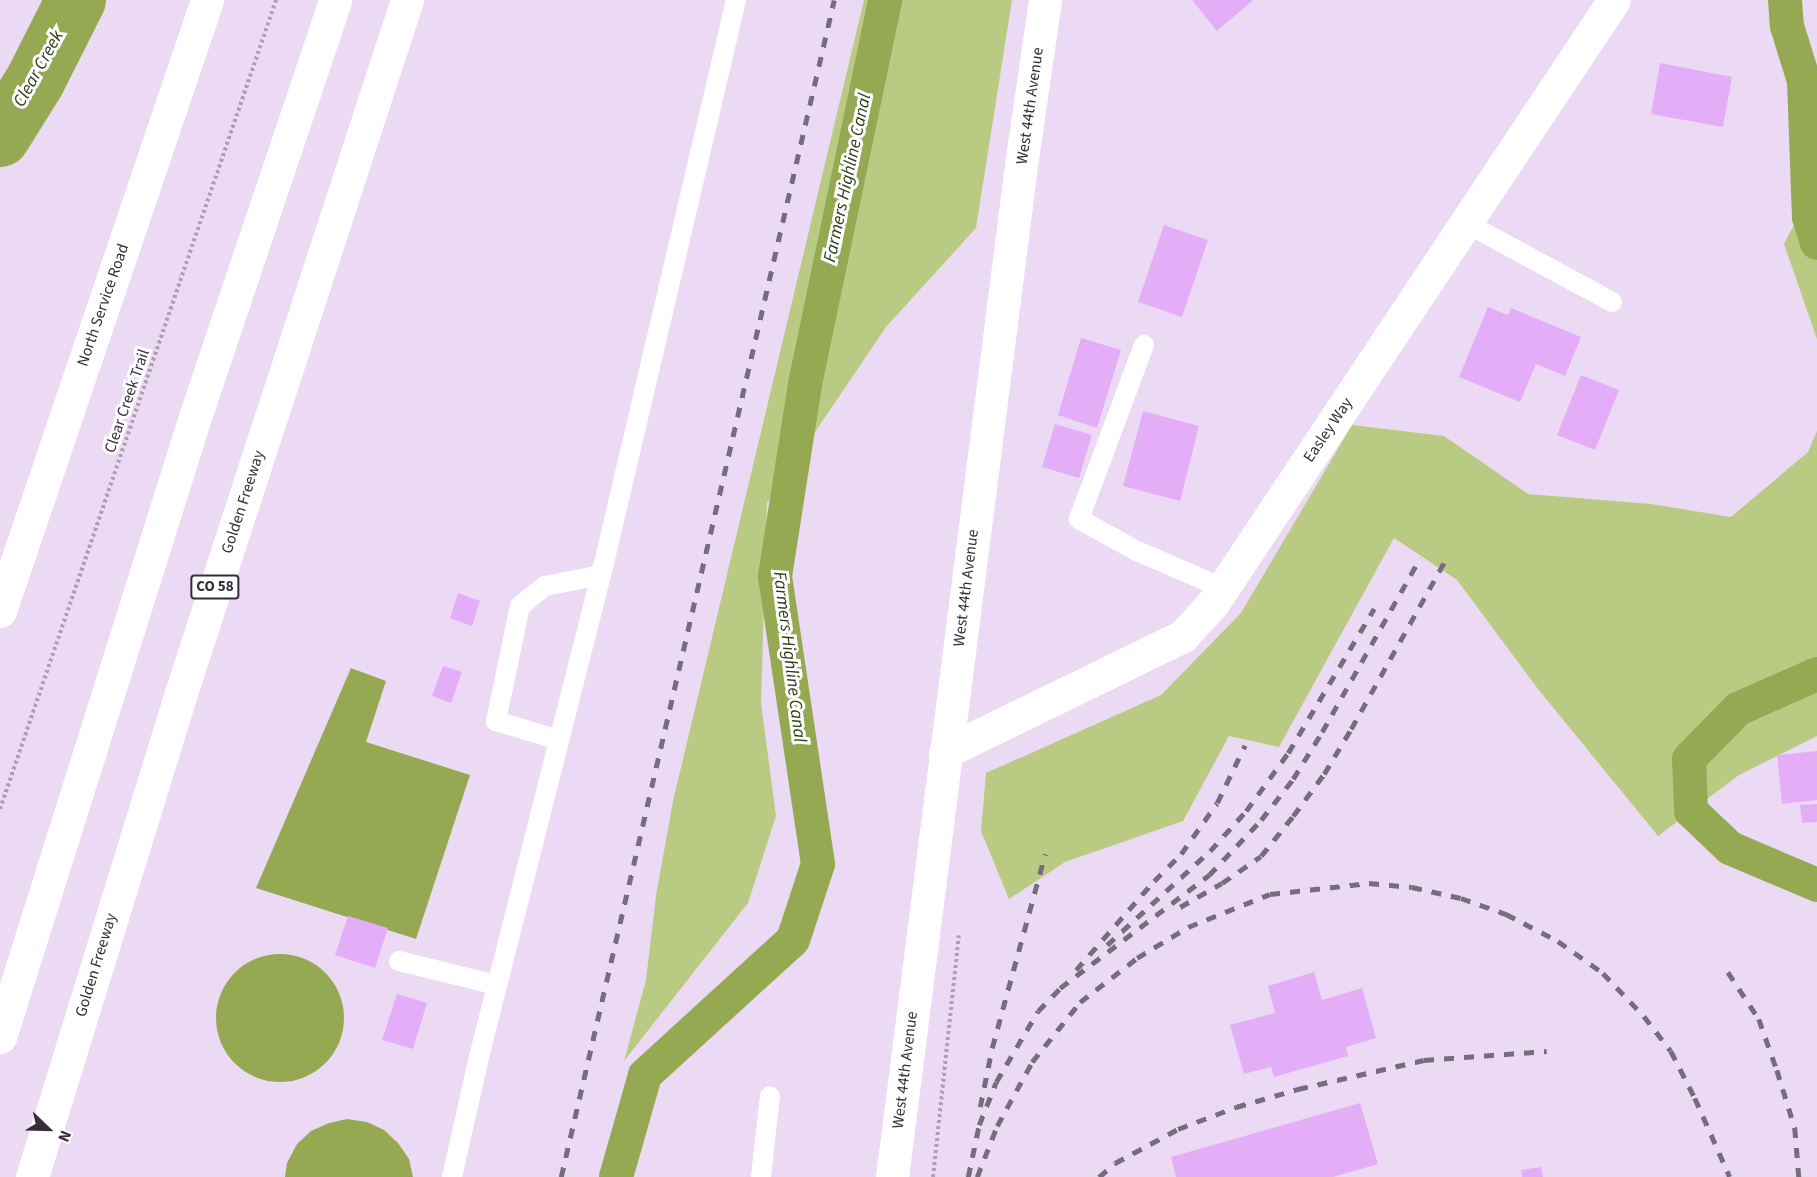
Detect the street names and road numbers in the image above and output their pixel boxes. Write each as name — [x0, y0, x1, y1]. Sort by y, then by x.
street label: West 44th Avenue — [1012, 46, 1048, 166]
street label: North Service Road — [73, 241, 133, 369]
street label: Clear Creek Trail — [100, 347, 154, 455]
street label: Easley Way — [1299, 394, 1357, 466]
street label: Golden Freeway — [217, 448, 269, 556]
street label: West 44th Avenue — [949, 528, 983, 648]
road number: CO 58 — [190, 575, 240, 599]
street label: Golden Freeway — [71, 911, 121, 1019]
street label: West 44th Avenue — [888, 1010, 922, 1130]

